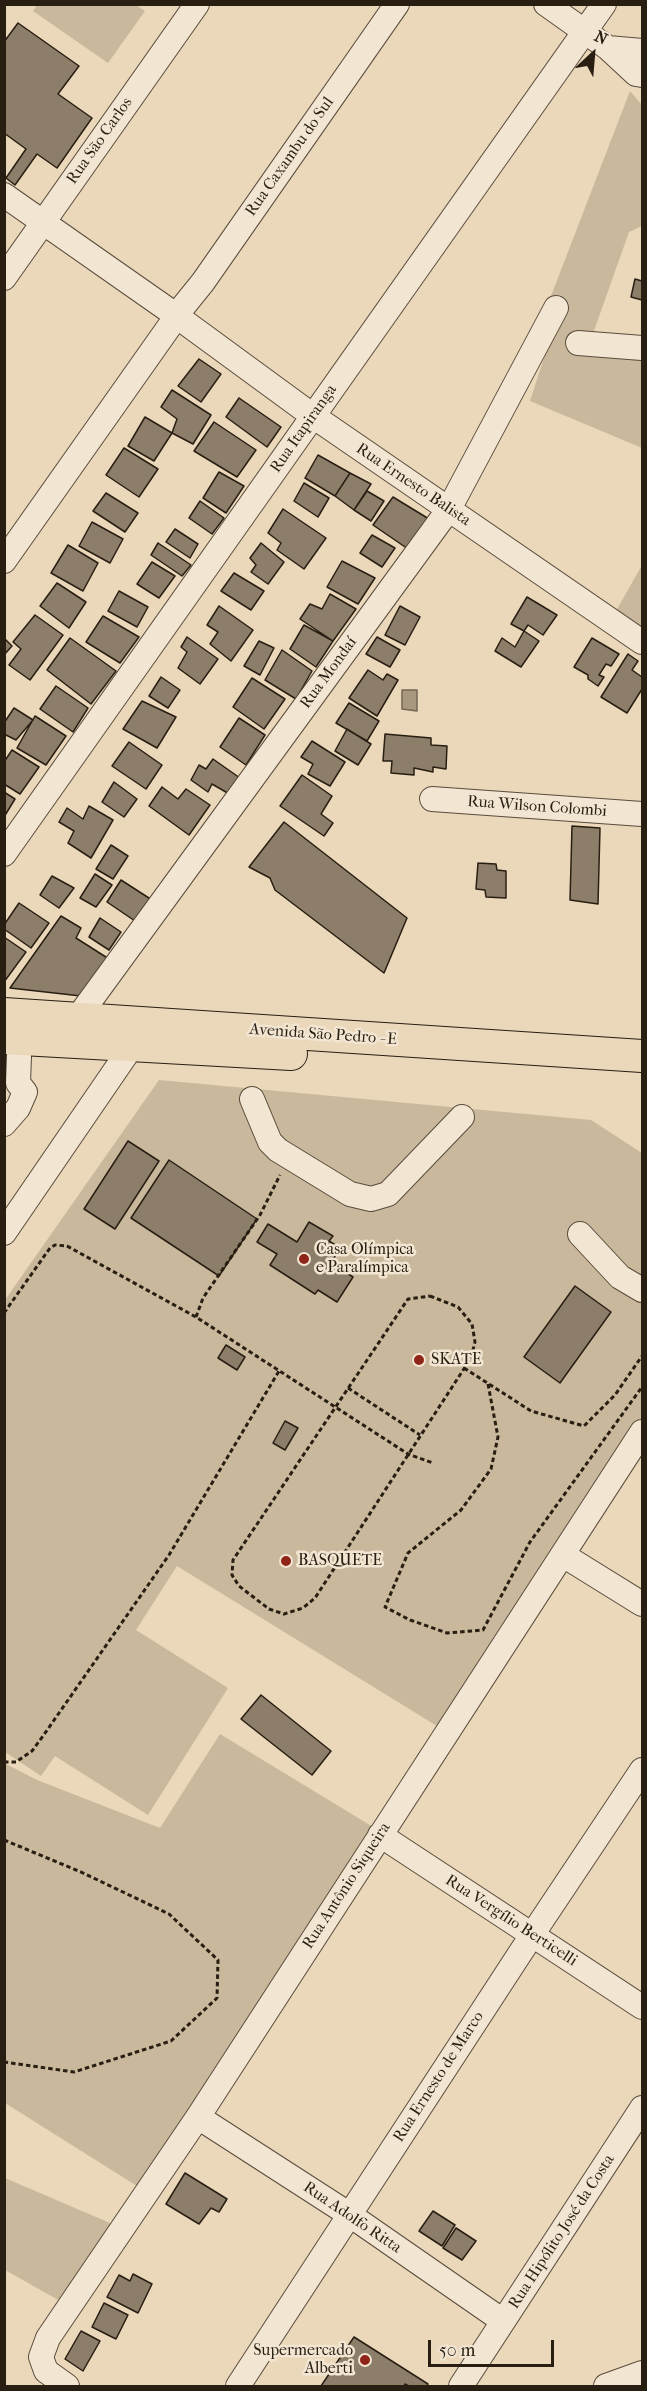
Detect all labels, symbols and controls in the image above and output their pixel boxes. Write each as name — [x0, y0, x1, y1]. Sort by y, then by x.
north arrow — [563, 24, 623, 84]
text: N — [591, 26, 611, 49]
street label: Rua São Carlos — [63, 94, 137, 188]
street label: Rua Caxambu do Sul — [242, 94, 338, 220]
street label: Rua Itapiranga — [267, 381, 341, 477]
street label: Rua Ernesto Balista — [352, 440, 474, 530]
street label: Rua Mondaí — [297, 633, 361, 713]
street label: Rua Wilson Colombi — [467, 793, 607, 821]
street label: Avenida São Pedro - E — [249, 1020, 397, 1050]
place label: Casa Olímpica e Paralímpica — [316, 1240, 414, 1278]
marker: Casa Olímpica e Paralímpica — [297, 1252, 311, 1266]
place label: SKATE — [431, 1350, 481, 1370]
marker: SKATE — [412, 1353, 426, 1367]
place label: BASQUETE — [298, 1551, 382, 1571]
marker: BASQUETE — [279, 1554, 293, 1568]
street label: Rua Antônio Siqueira — [299, 1819, 395, 1953]
street label: Rua Vergílio Berticelli — [441, 1871, 581, 1971]
street label: Rua Ernesto de Marco — [390, 2008, 488, 2146]
street label: Rua Hipólito José da Costa — [505, 2151, 619, 2313]
street label: Rua Adolfo Ritta — [299, 2178, 405, 2258]
scale bar — [431, 2328, 557, 2366]
text: 50 m — [439, 2340, 475, 2361]
place label: Supermercado Alberti — [253, 2341, 353, 2379]
marker: Supermercado Alberti — [358, 2353, 372, 2367]

